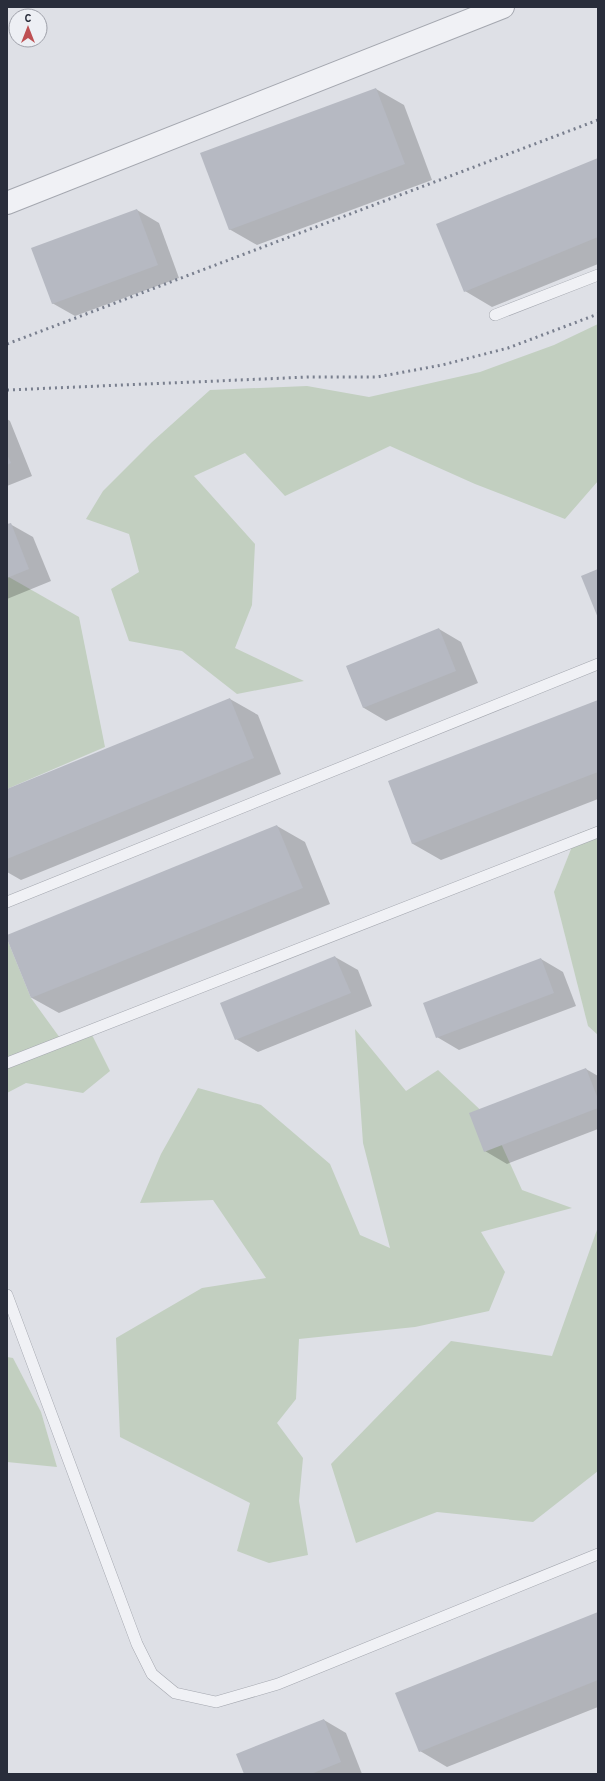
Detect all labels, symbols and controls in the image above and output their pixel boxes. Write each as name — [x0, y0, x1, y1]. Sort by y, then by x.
north arrow — [8, 8, 48, 48]
text: С — [24, 12, 32, 26]

